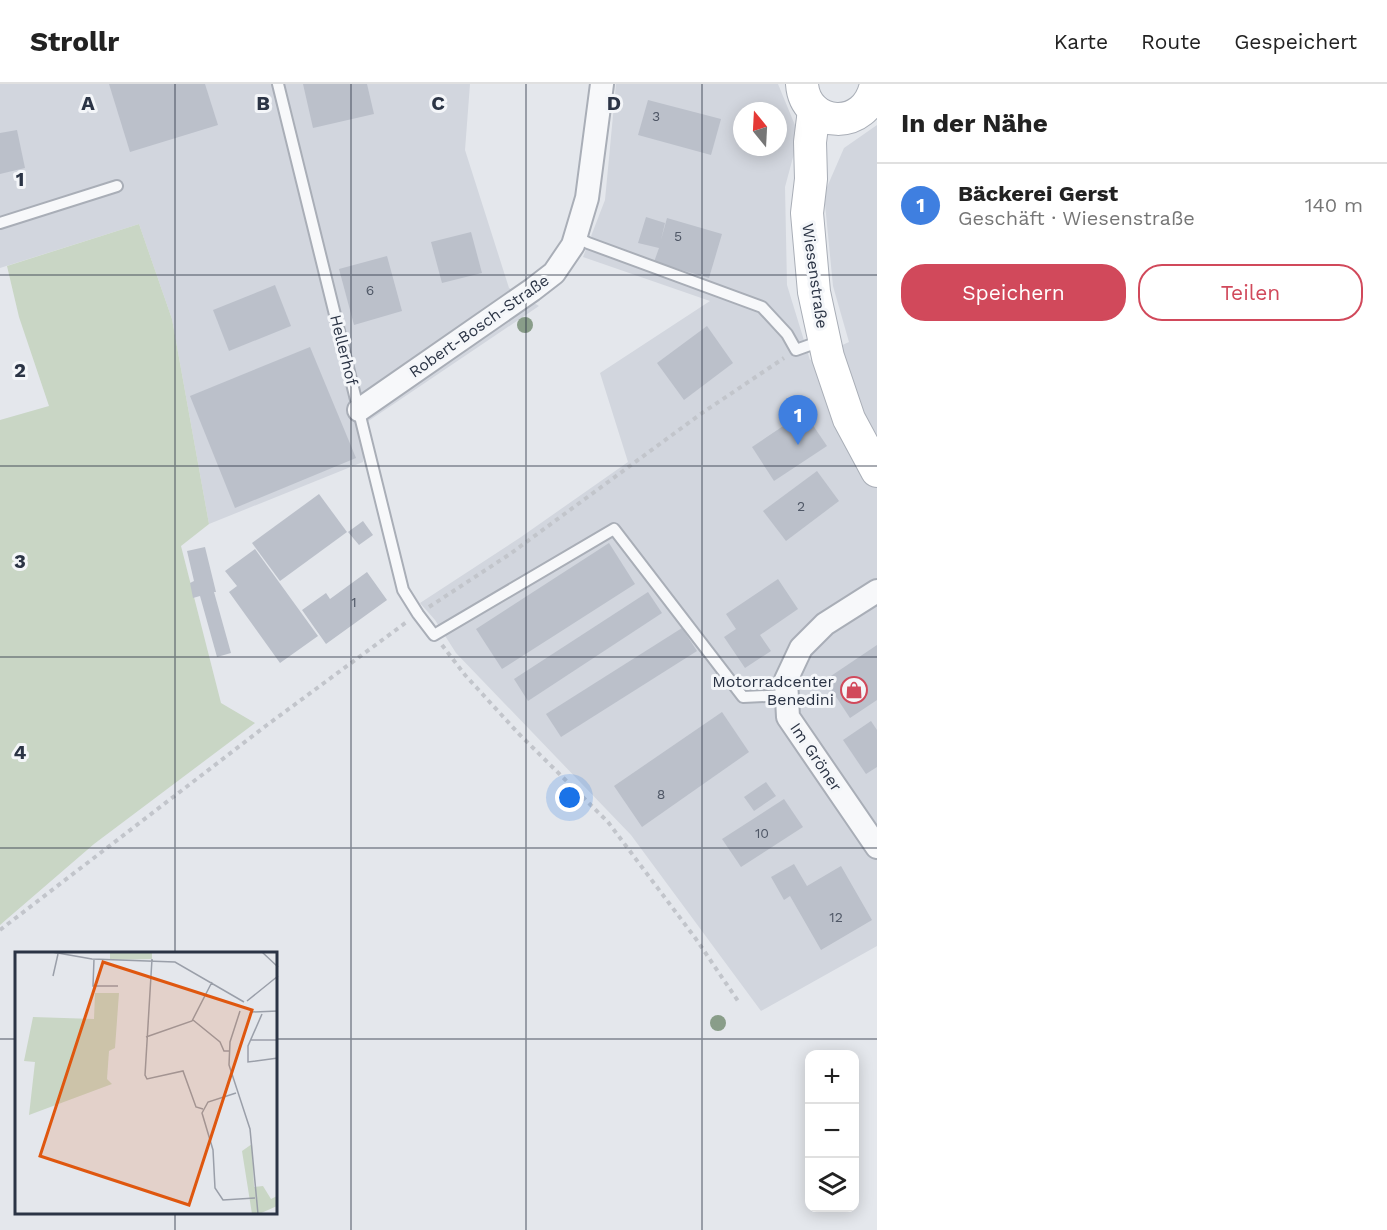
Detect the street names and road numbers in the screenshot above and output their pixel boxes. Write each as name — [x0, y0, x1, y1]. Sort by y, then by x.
street label: Wiesenstraße — [798, 222, 832, 330]
street label: Robert-Bosch-Straße — [405, 270, 553, 382]
street label: Hellerhof — [326, 313, 362, 388]
street label: Im Gröner — [786, 719, 846, 795]

